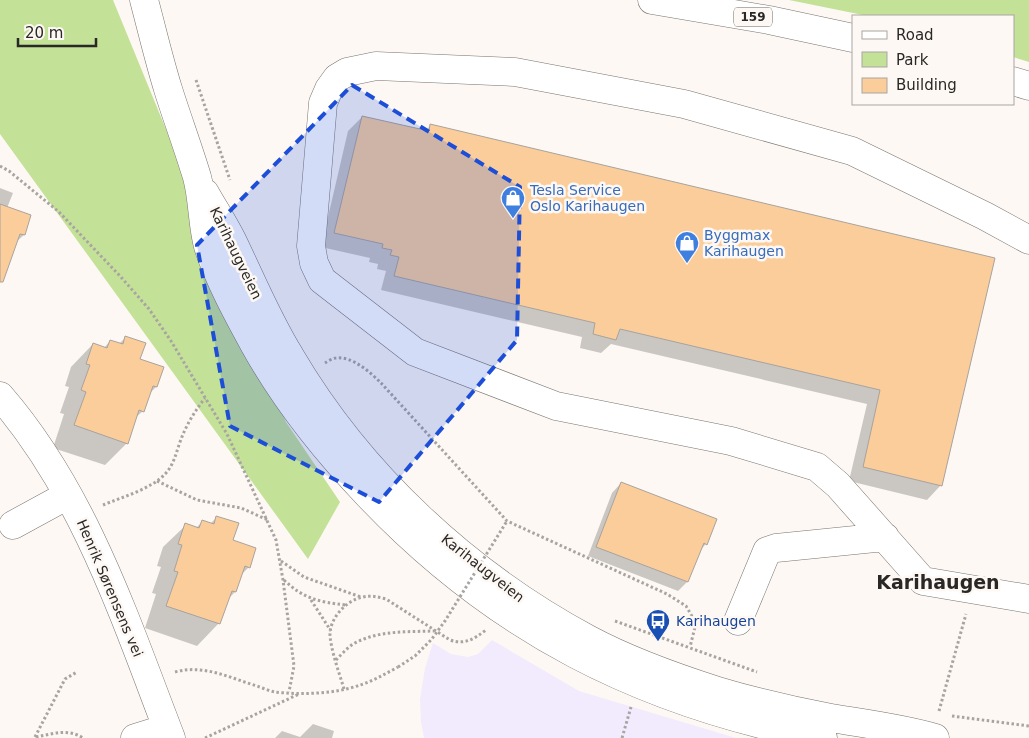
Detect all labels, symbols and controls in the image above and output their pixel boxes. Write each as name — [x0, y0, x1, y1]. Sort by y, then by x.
road number: 159 — [734, 8, 772, 26]
scale bar — [18, 15, 95, 47]
legend — [852, 15, 1014, 105]
text: 20 m — [25, 24, 63, 42]
text: Road — [896, 26, 934, 44]
text: Park — [896, 51, 929, 69]
text: Building — [896, 76, 957, 94]
place label: Tesla Service Oslo Karihaugen — [529, 182, 645, 214]
shop icon: Tesla Service Oslo Karihaugen — [500, 185, 526, 219]
street label: Karihaugveien — [207, 204, 265, 302]
place label: Byggmax Karihaugen — [704, 227, 784, 259]
shop icon: Byggmax Karihaugen — [674, 230, 700, 264]
street label: Henrik Sørensens vei — [74, 517, 146, 659]
street label: Karihaugveien — [438, 531, 528, 605]
district label: Karihaugen — [876, 571, 1000, 593]
bus stop icon: Karihaugen — [645, 608, 671, 642]
place label: Karihaugen — [676, 613, 756, 629]

